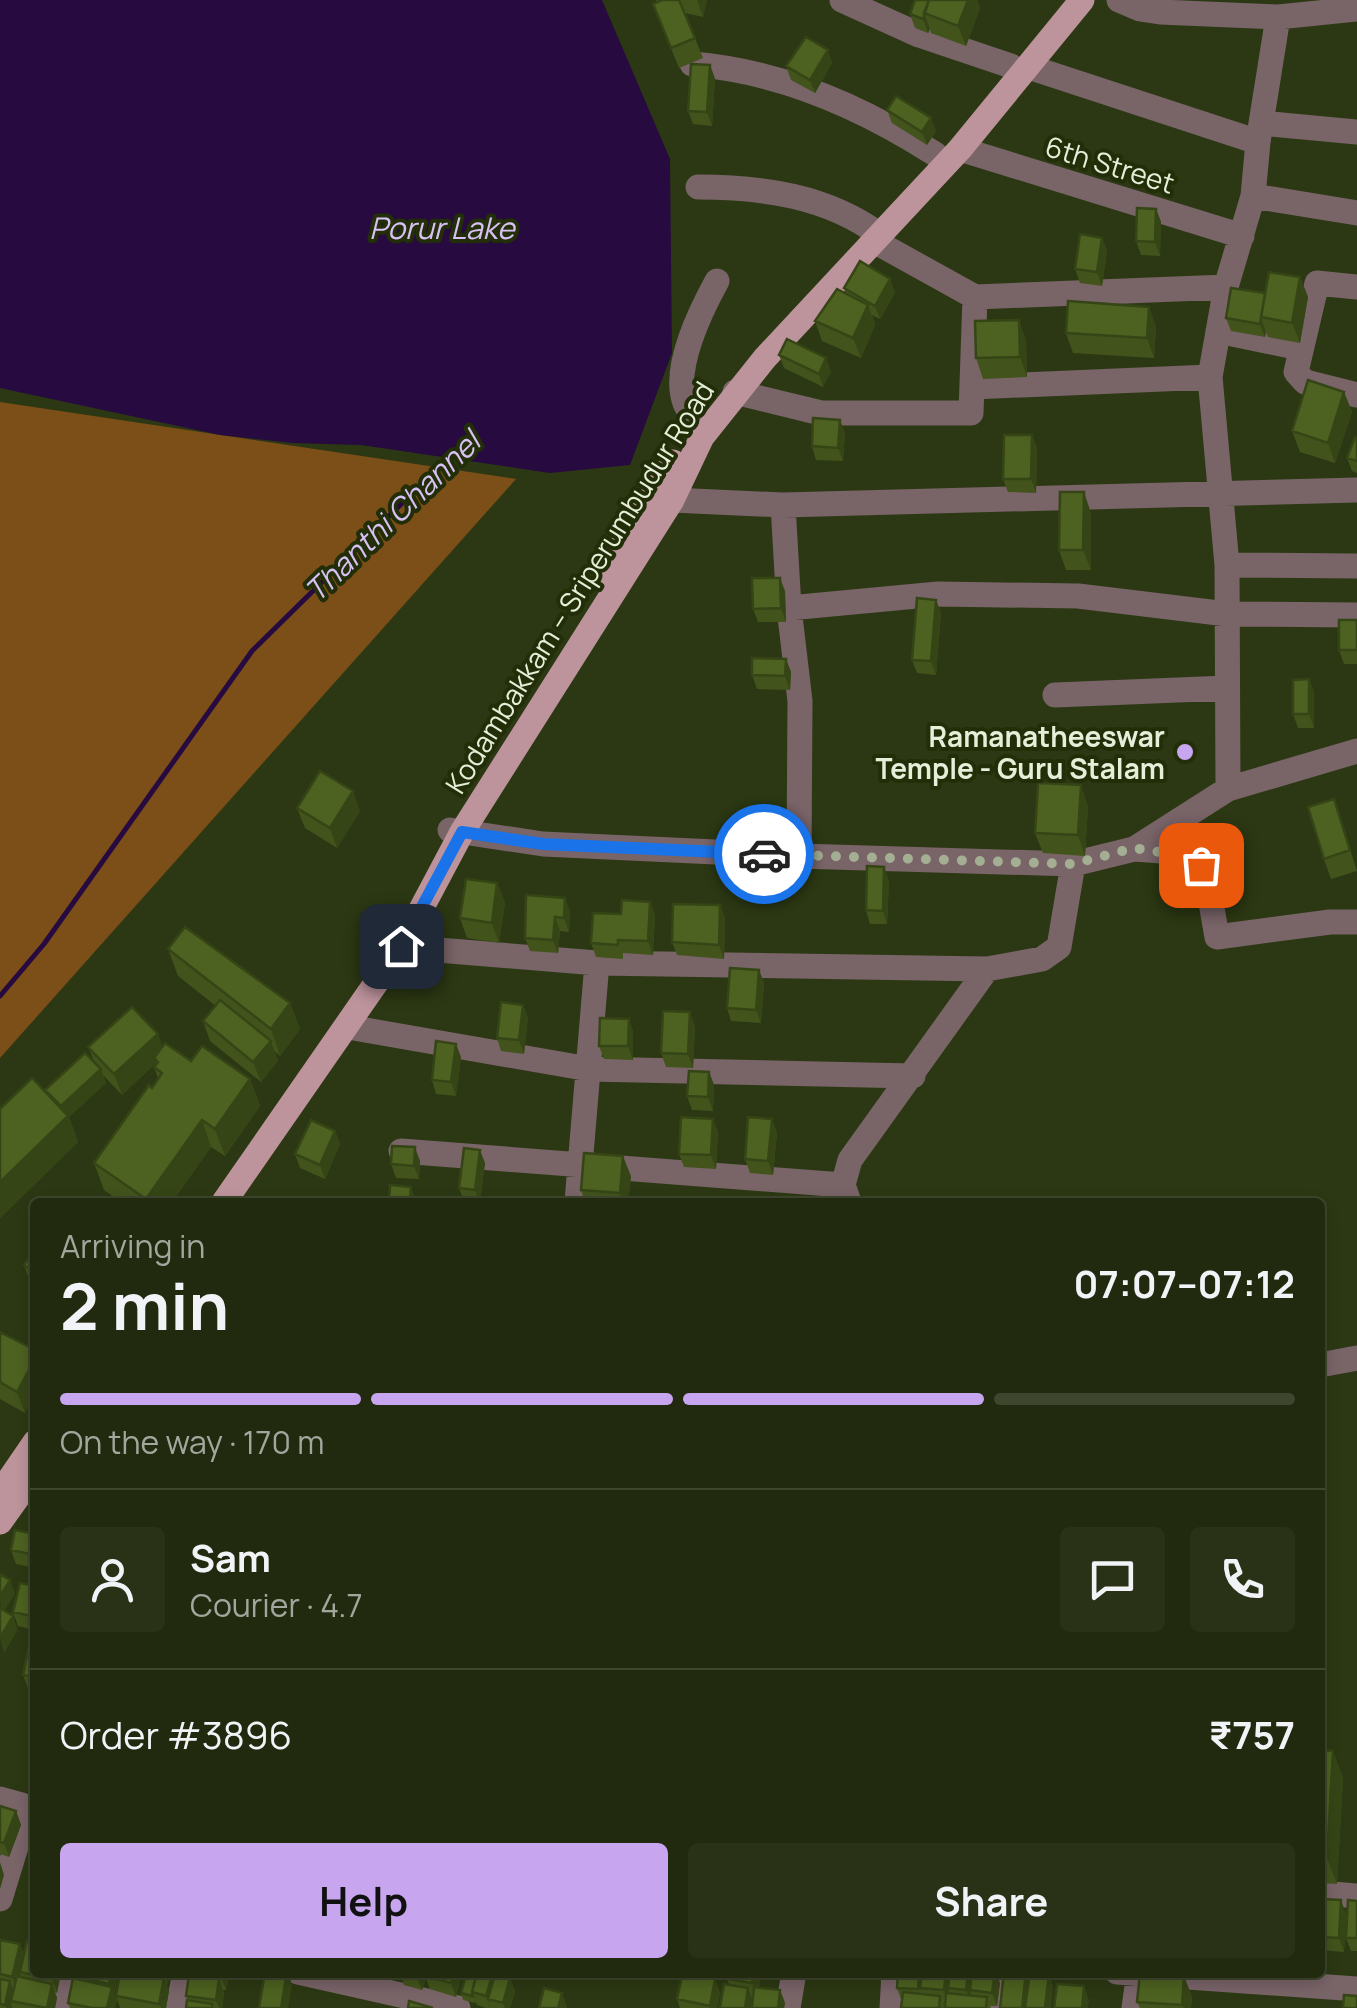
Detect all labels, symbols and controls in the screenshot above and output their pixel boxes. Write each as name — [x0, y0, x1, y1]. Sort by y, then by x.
street label: 6th Street — [1041, 126, 1179, 202]
water label: Porur Lake — [369, 207, 516, 248]
street label: Kodambakkam – Sriperumbudur Road — [436, 374, 722, 800]
water label: Thanthi Channel — [295, 419, 492, 610]
place label: Ramanatheeswar Temple - Guru Stalam — [876, 717, 1165, 787]
marker: Ramanatheeswar Temple - Guru Stalam — [1174, 741, 1196, 763]
courier — [714, 804, 814, 904]
pin — [1159, 823, 1244, 908]
icon: car — [737, 827, 792, 882]
icon: bag — [1174, 838, 1229, 893]
pin — [359, 904, 444, 989]
icon: home — [374, 919, 429, 974]
text: Arriving in — [60, 1224, 205, 1268]
text: 07:07–07:12 — [1073, 1257, 1295, 1309]
text: 2 min — [60, 1261, 229, 1350]
text: On the way · 170 m — [60, 1420, 324, 1464]
button: person — [60, 1527, 165, 1632]
button: chat — [1060, 1527, 1165, 1632]
button: phone — [1190, 1527, 1295, 1632]
text: Sam — [190, 1531, 271, 1583]
text: Courier · 4.7 — [190, 1583, 363, 1627]
text: Order #3896 — [60, 1708, 292, 1760]
text: ₹757 — [1209, 1708, 1295, 1760]
button: Help — [60, 1843, 668, 1958]
button: Share — [688, 1843, 1295, 1958]

